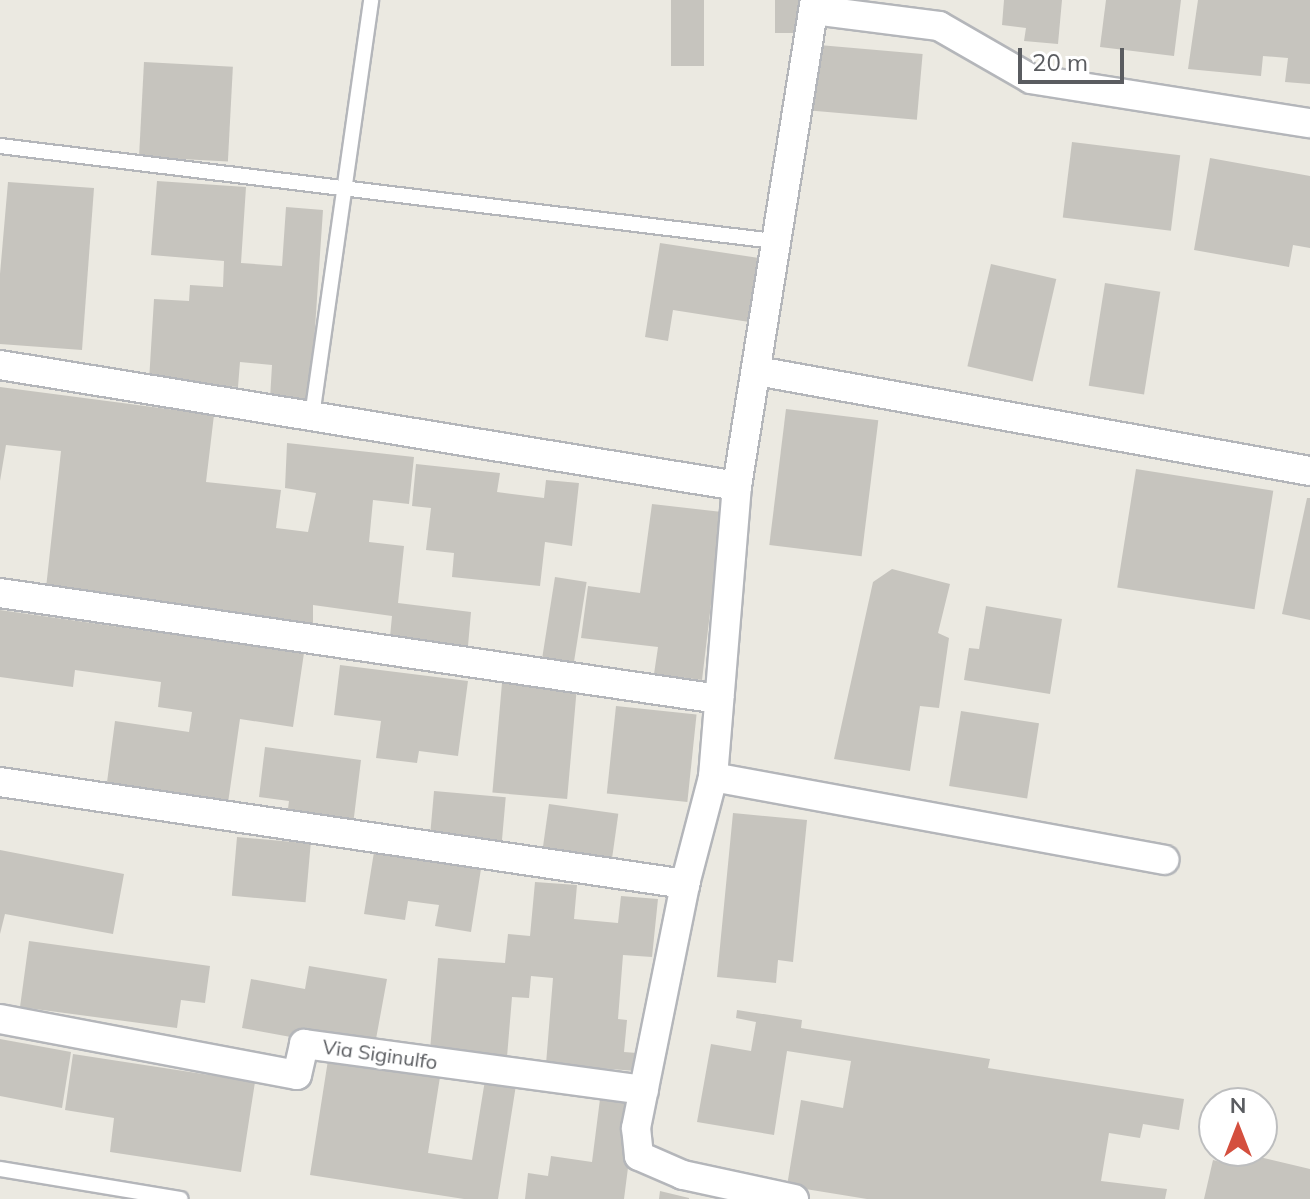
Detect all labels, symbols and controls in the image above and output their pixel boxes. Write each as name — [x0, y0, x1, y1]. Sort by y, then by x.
scale bar — [1022, 32, 1128, 82]
text: 20 m — [1032, 47, 1088, 77]
street label: Via Siginulfo — [321, 1034, 439, 1074]
north arrow — [1198, 1087, 1278, 1167]
text: N — [1230, 1091, 1246, 1119]

